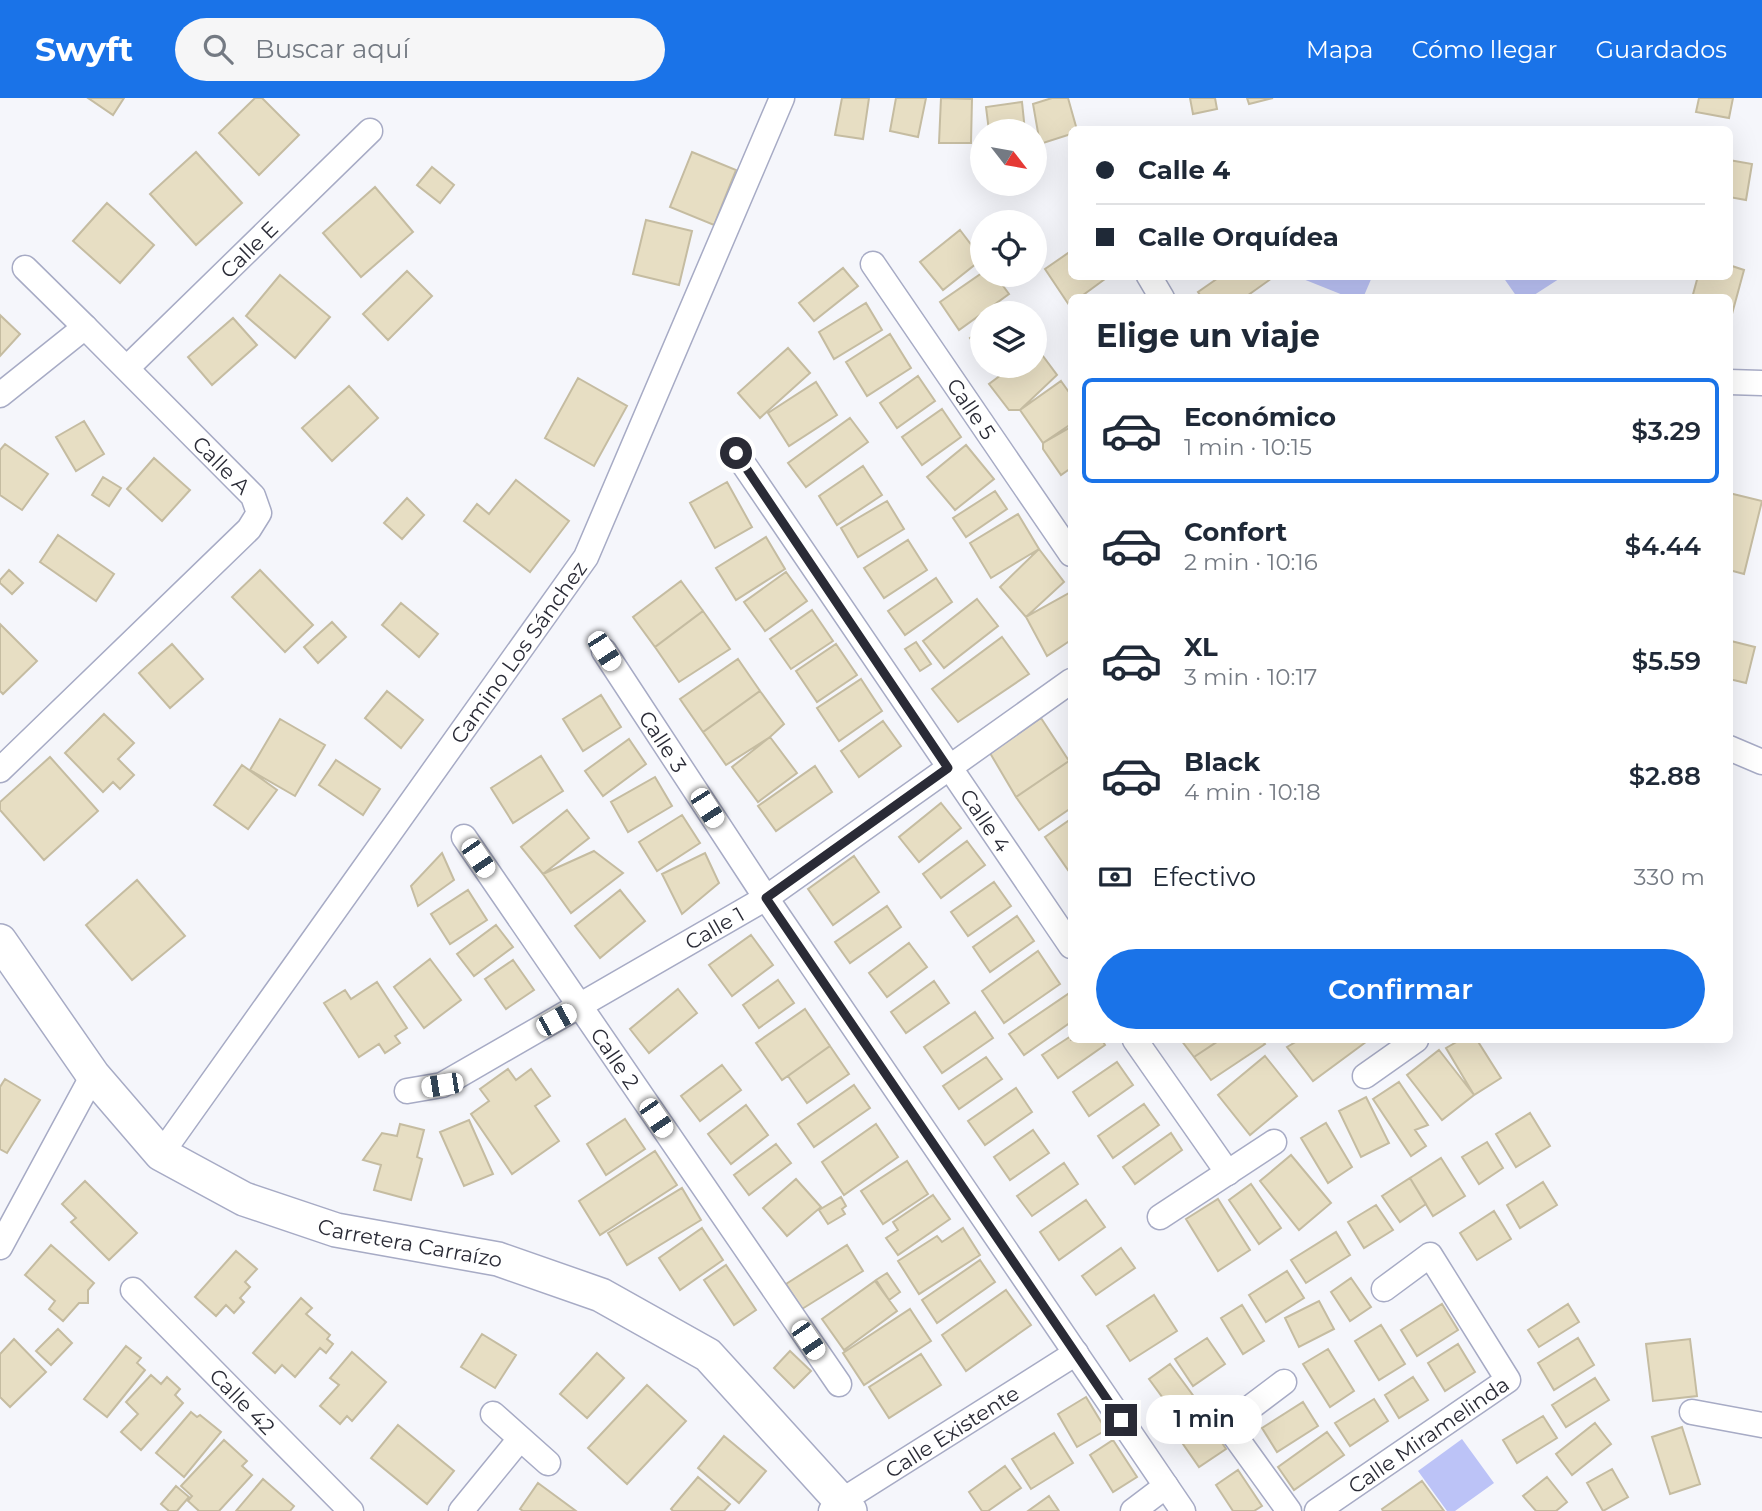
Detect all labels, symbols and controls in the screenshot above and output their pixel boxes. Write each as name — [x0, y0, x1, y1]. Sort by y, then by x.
search box — [175, 18, 665, 81]
text: Swyft — [35, 29, 133, 69]
icon: search — [199, 30, 237, 68]
text: Buscar aquí — [255, 33, 409, 65]
text: Mapa — [1306, 35, 1373, 64]
text: Cómo llegar — [1411, 35, 1557, 64]
text: Guardados — [1595, 35, 1727, 64]
north arrow — [970, 119, 1046, 196]
map controls — [970, 119, 1047, 378]
text: Calle 4 — [1138, 154, 1230, 186]
button: locate — [970, 210, 1047, 287]
street label: Calle E — [215, 216, 283, 283]
text: Calle Orquídea — [1138, 221, 1339, 253]
button: layers — [970, 301, 1047, 378]
text: Elige un viaje — [1096, 316, 1320, 355]
street label: Calle 5 — [942, 373, 1001, 444]
icon: car — [1100, 399, 1163, 462]
text: Económico — [1184, 401, 1336, 433]
text: $3.29 — [1632, 415, 1701, 447]
street label: Calle A — [188, 430, 257, 500]
text: 1 min · 10:15 — [1184, 433, 1312, 461]
route start — [720, 437, 752, 469]
icon: car — [1100, 514, 1163, 577]
text: Confort — [1184, 516, 1287, 548]
text: $4.44 — [1625, 530, 1701, 562]
text: 2 min · 10:16 — [1184, 548, 1318, 576]
street label: Camino Los Sánchez — [445, 556, 592, 748]
car — [584, 628, 625, 674]
icon: car — [1100, 629, 1163, 692]
text: XL — [1184, 631, 1218, 663]
text: $5.59 — [1632, 645, 1701, 677]
text: 3 min · 10:17 — [1184, 663, 1317, 691]
street label: Calle 3 — [634, 706, 692, 777]
icon: car — [1100, 744, 1163, 807]
text: Black — [1184, 746, 1260, 778]
text: $2.88 — [1629, 760, 1701, 792]
text: 4 min · 10:18 — [1184, 778, 1321, 806]
street label: Calle 4 — [955, 784, 1016, 857]
car — [687, 785, 728, 831]
car — [458, 835, 499, 881]
icon: cash — [1096, 858, 1134, 896]
text: Efectivo — [1152, 861, 1256, 893]
text: 330 m — [1634, 863, 1705, 891]
street label: Calle 1 — [680, 901, 748, 955]
button: Confirmar — [1096, 949, 1705, 1029]
car — [533, 1001, 580, 1039]
street label: Calle 2 — [586, 1023, 645, 1093]
car — [420, 1071, 465, 1099]
car — [636, 1095, 677, 1141]
street label: Carretera Carraízo — [314, 1212, 504, 1272]
car — [788, 1317, 829, 1363]
street label: Calle 42 — [205, 1363, 280, 1439]
street label: Calle Miramelinda — [1343, 1371, 1514, 1499]
street label: Calle Existente — [880, 1380, 1023, 1483]
callout: 1 min — [1146, 1396, 1261, 1444]
route end — [1105, 1404, 1137, 1436]
text: 1 min — [1173, 1405, 1235, 1433]

